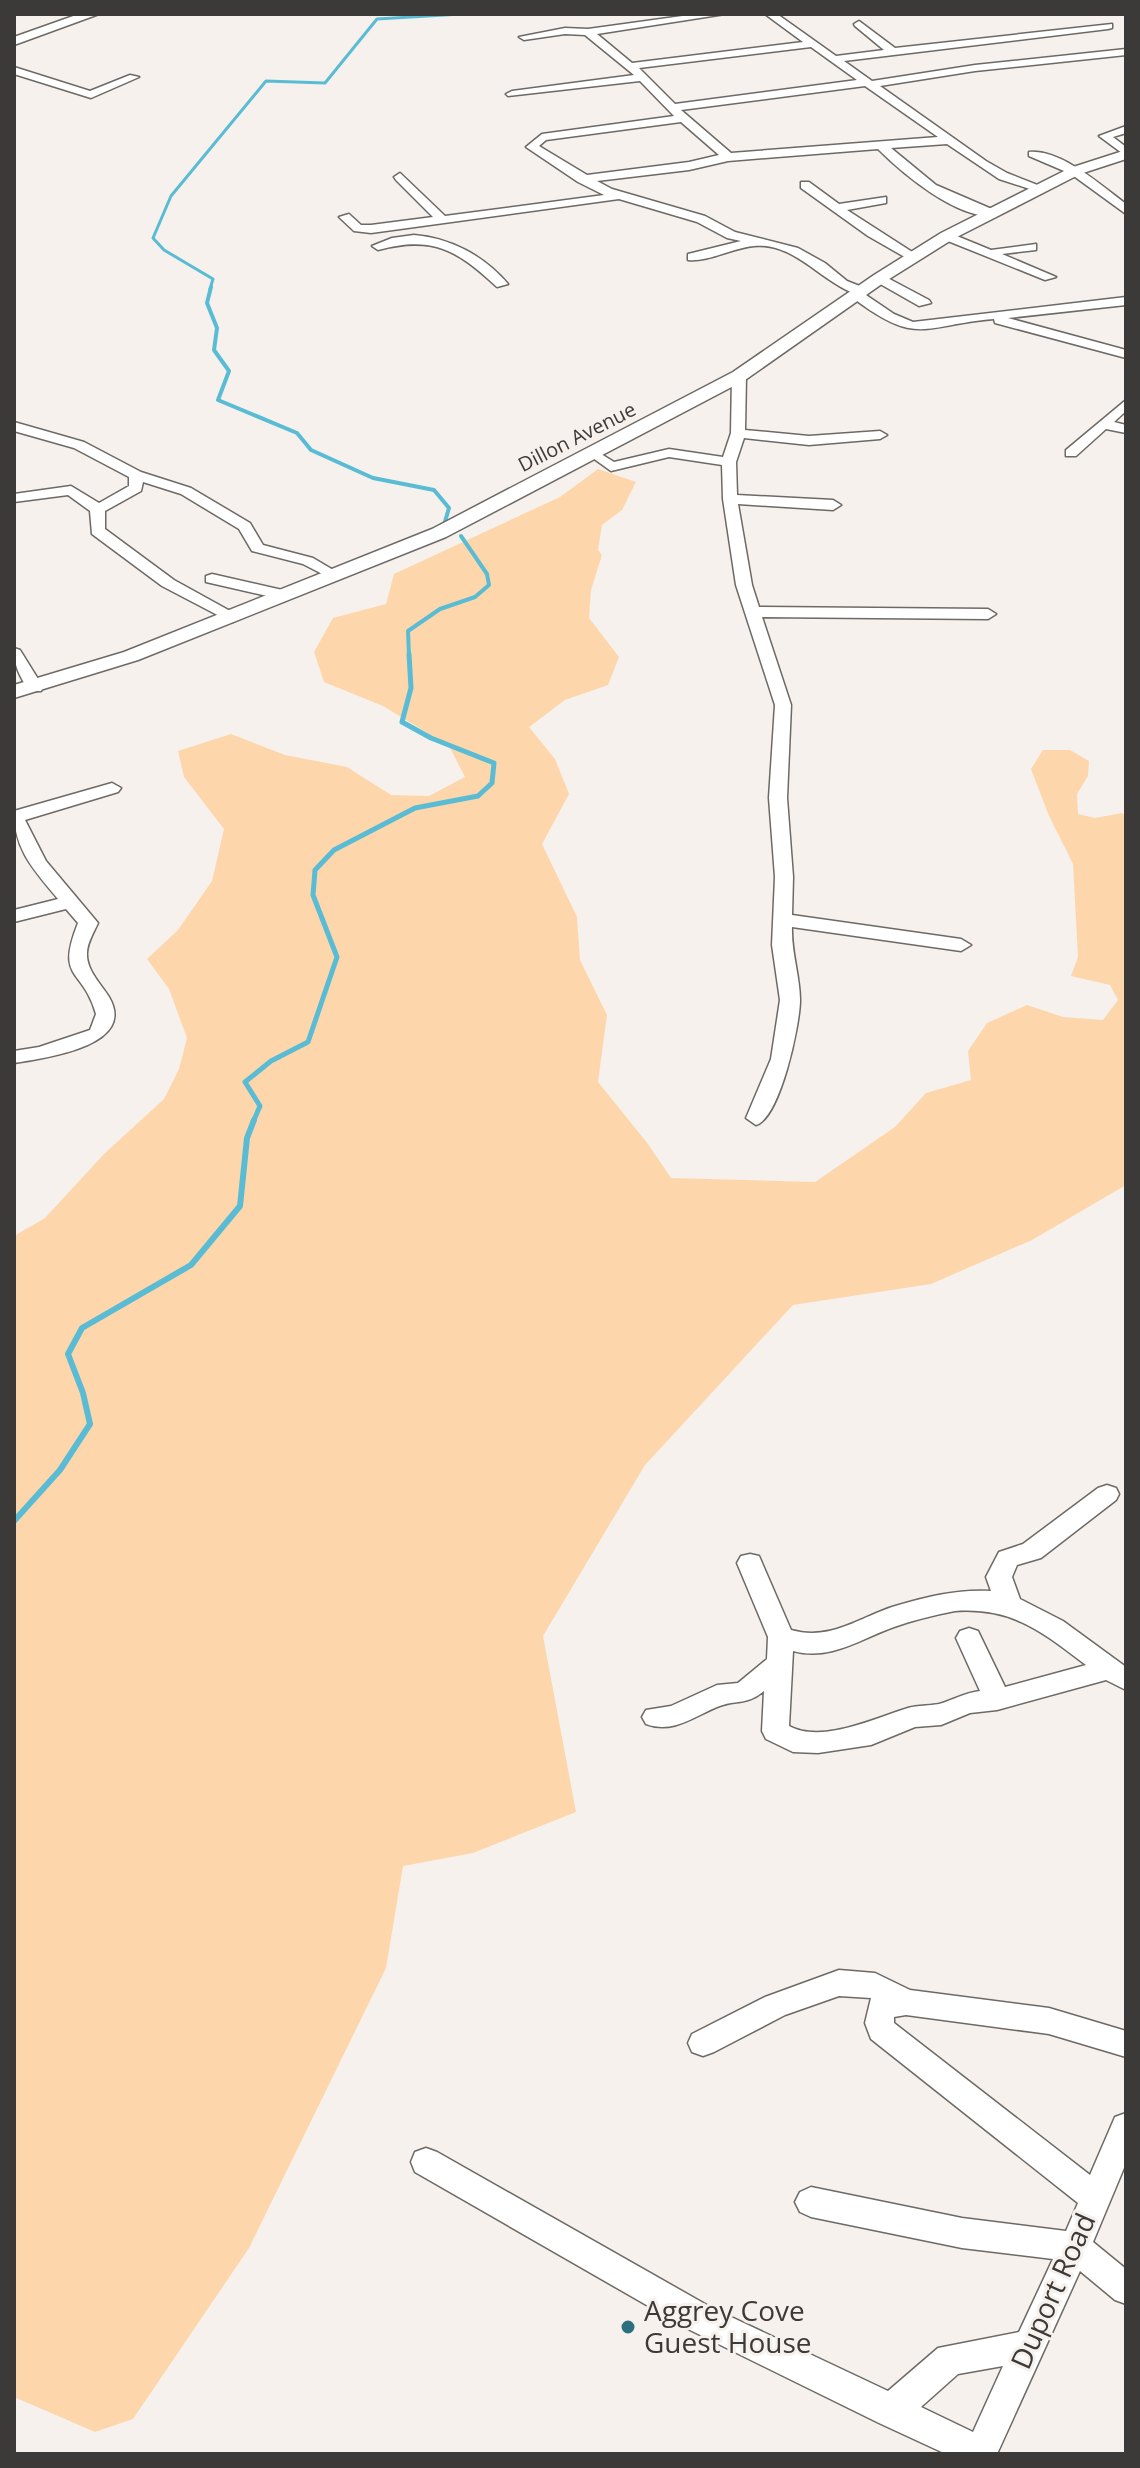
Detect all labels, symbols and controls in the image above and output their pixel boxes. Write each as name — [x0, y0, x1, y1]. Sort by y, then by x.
street label: Dillon Avenue — [513, 395, 640, 478]
street label: Duport Road — [1001, 2207, 1103, 2375]
place label: Aggrey Cove Guest House — [644, 2291, 812, 2361]
marker: Aggrey Cove Guest House — [619, 2318, 637, 2336]

